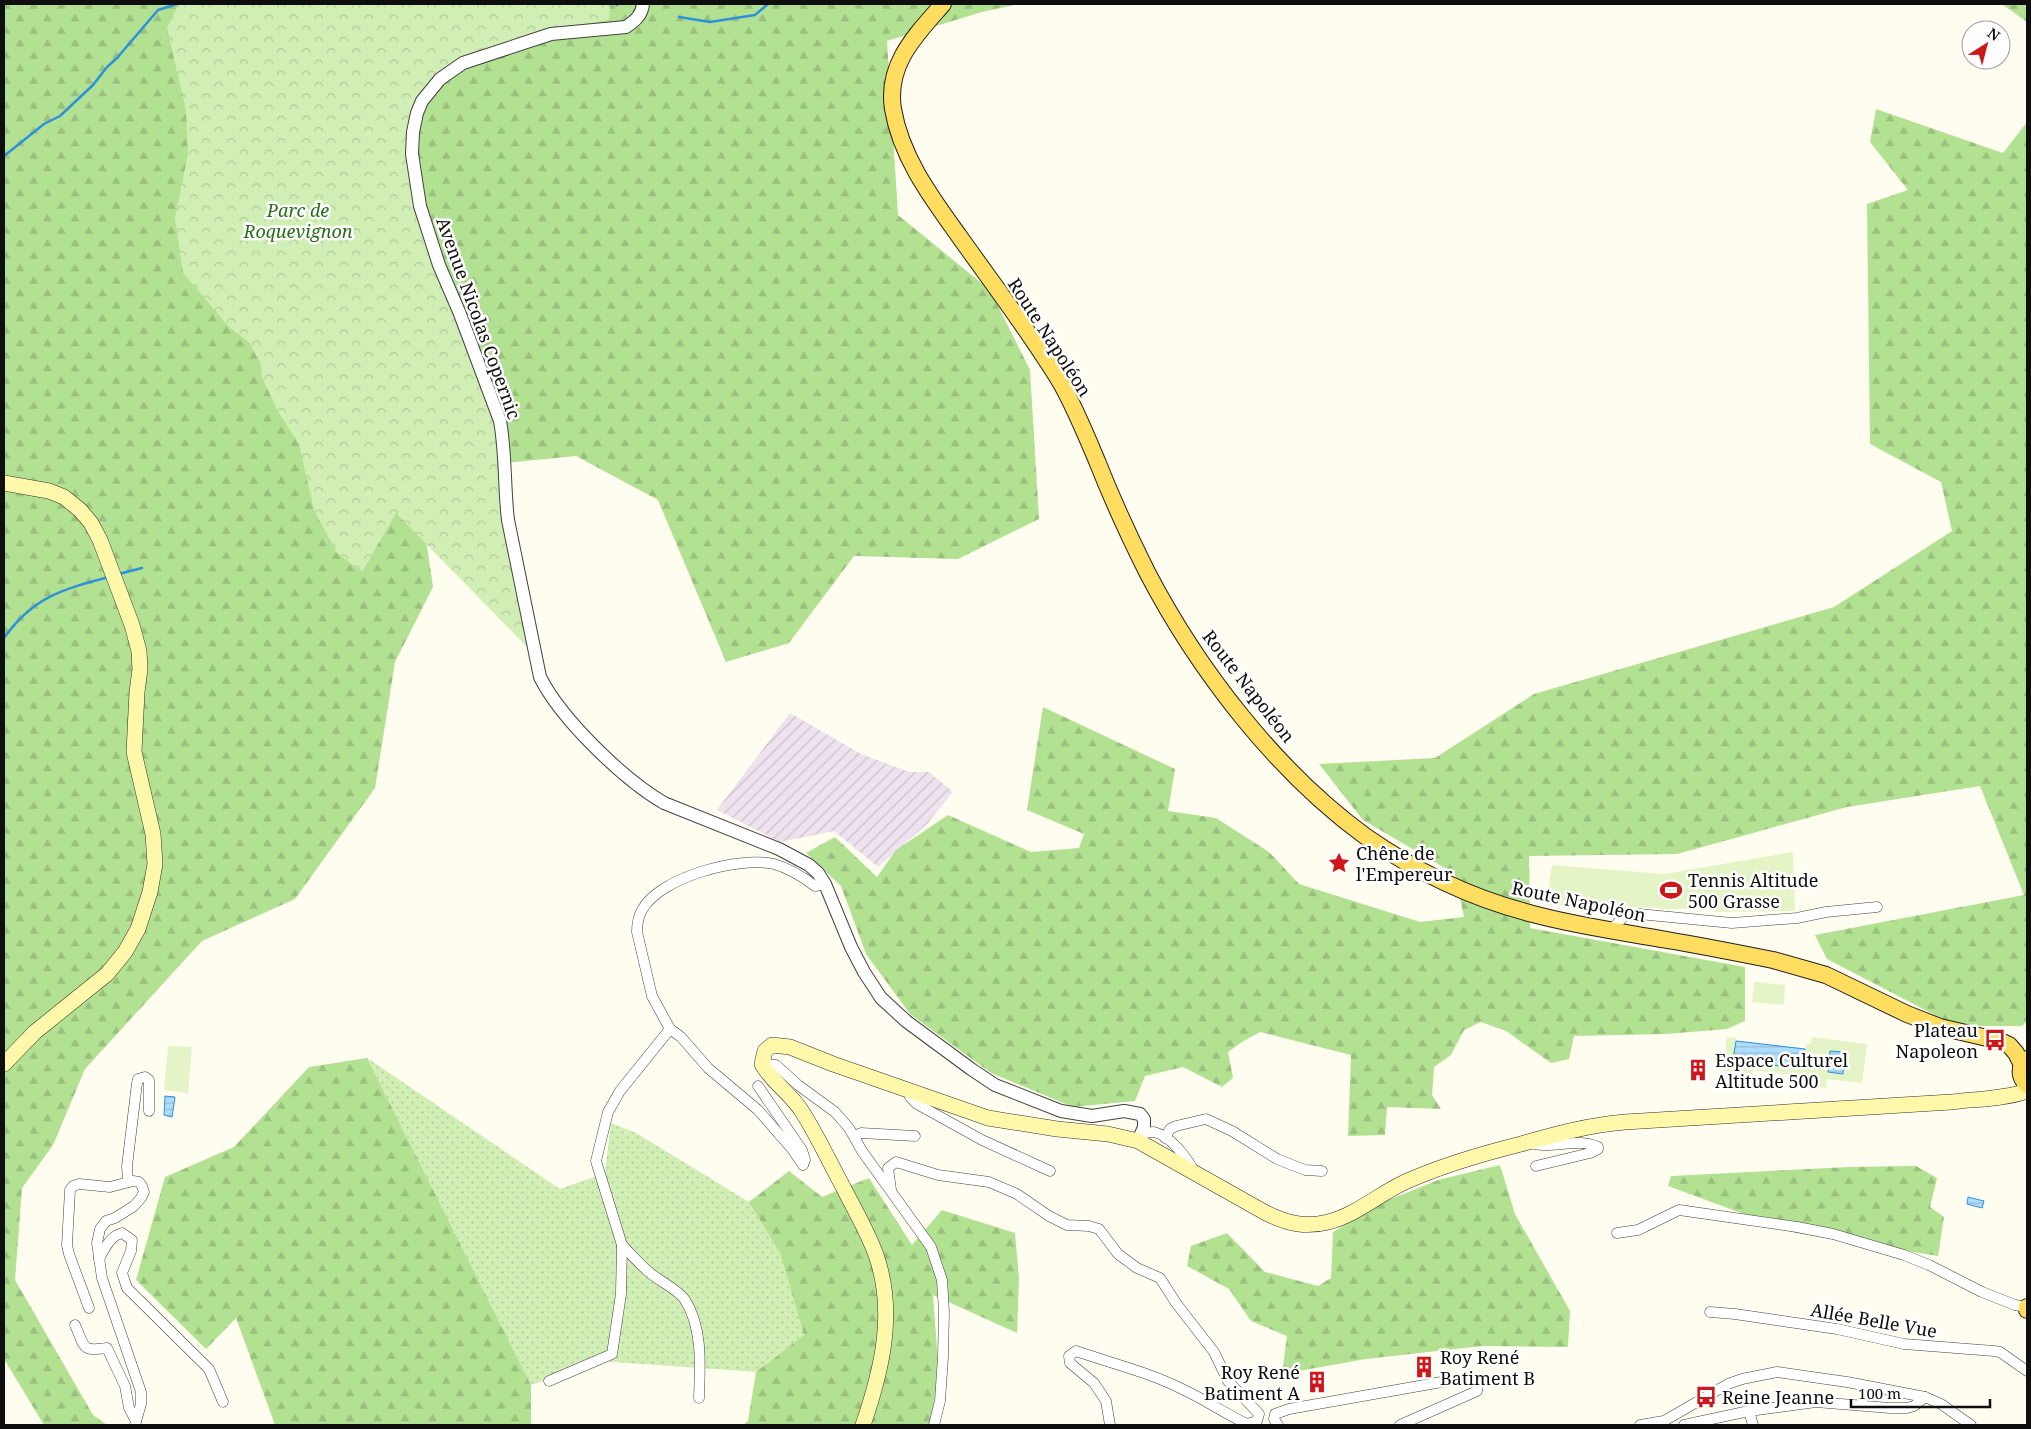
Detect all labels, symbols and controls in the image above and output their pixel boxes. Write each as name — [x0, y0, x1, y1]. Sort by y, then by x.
north arrow — [1961, 20, 2011, 70]
text: N — [1984, 23, 2004, 45]
park label: Parc de Roquevignon — [242, 198, 353, 243]
street label: Avenue Nicolas Copernic — [431, 214, 527, 422]
street label: Route Napoléon — [1003, 273, 1098, 401]
street label: Route Napoléon — [1197, 625, 1301, 748]
place label: Chêne de l'Empereur — [1356, 841, 1453, 886]
place icon: Chêne de l'Empereur — [1326, 850, 1352, 876]
place label: Tennis Altitude 500 Grasse — [1688, 868, 1818, 913]
street label: Route Napoléon — [1510, 875, 1649, 927]
sports icon: Tennis Altitude 500 Grasse — [1658, 877, 1684, 903]
place label: Plateau Napoleon — [1895, 1018, 1979, 1063]
bus stop icon: Plateau Napoleon — [1982, 1027, 2008, 1053]
place label: Espace Culturel Altitude 500 — [1715, 1048, 1849, 1093]
building icon: Espace Culturel Altitude 500 — [1685, 1057, 1711, 1083]
street label: Allée Belle Vue — [1809, 1297, 1939, 1343]
place label: Roy René Batiment B — [1440, 1345, 1535, 1390]
building icon: Roy René Batiment B — [1411, 1354, 1437, 1380]
place label: Roy René Batiment A — [1204, 1360, 1300, 1405]
building icon: Roy René Batiment A — [1304, 1369, 1330, 1395]
scale bar — [1851, 1376, 1990, 1408]
text: 100 m — [1858, 1383, 1901, 1403]
bus stop icon: Reine Jeanne — [1693, 1384, 1719, 1410]
place label: Reine Jeanne — [1722, 1385, 1834, 1409]

